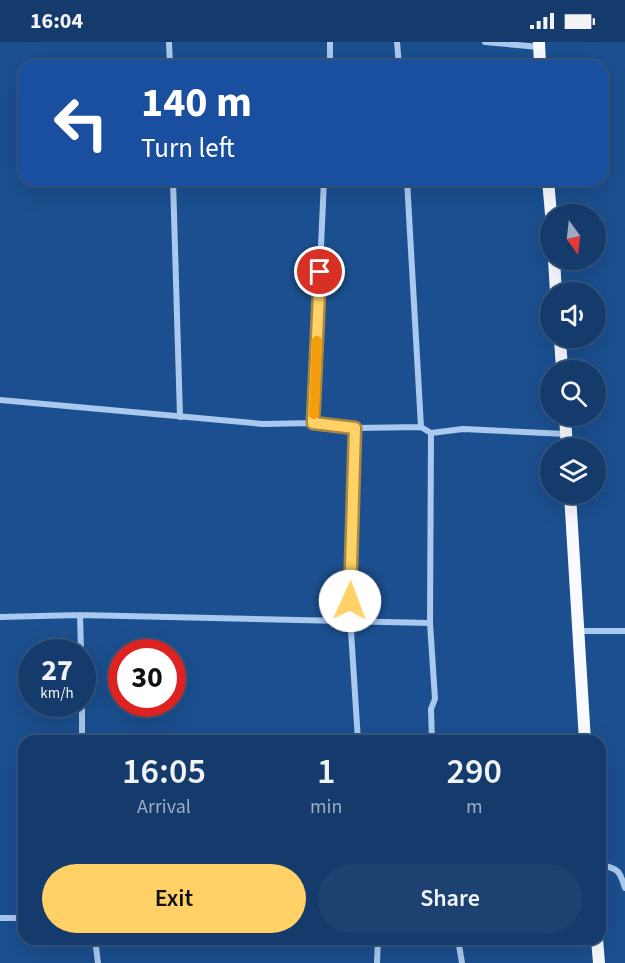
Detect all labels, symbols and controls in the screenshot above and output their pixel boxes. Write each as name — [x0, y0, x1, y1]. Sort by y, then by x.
text: 16:04 — [30, 5, 83, 37]
text: 140 m — [141, 73, 252, 133]
icon: left — [42, 84, 120, 162]
text: Turn left — [141, 129, 235, 168]
north arrow — [540, 204, 606, 270]
map controls — [540, 204, 606, 504]
pin — [294, 246, 345, 297]
icon: arrive — [303, 255, 336, 288]
button: sound — [540, 282, 606, 348]
button: search — [540, 360, 606, 426]
button: layers — [540, 438, 606, 504]
position arrow — [318, 569, 382, 633]
speed limit sign: 30 — [108, 639, 186, 717]
text: 27 — [41, 649, 73, 692]
text: km/h — [40, 683, 74, 704]
text: 16:05 — [122, 746, 206, 797]
text: 1 — [317, 746, 335, 797]
text: 290 — [446, 746, 502, 797]
text: Arrival — [137, 793, 191, 821]
text: min — [310, 793, 342, 821]
text: m — [466, 793, 482, 821]
button: Exit — [42, 864, 306, 933]
button: Share — [318, 864, 582, 933]

